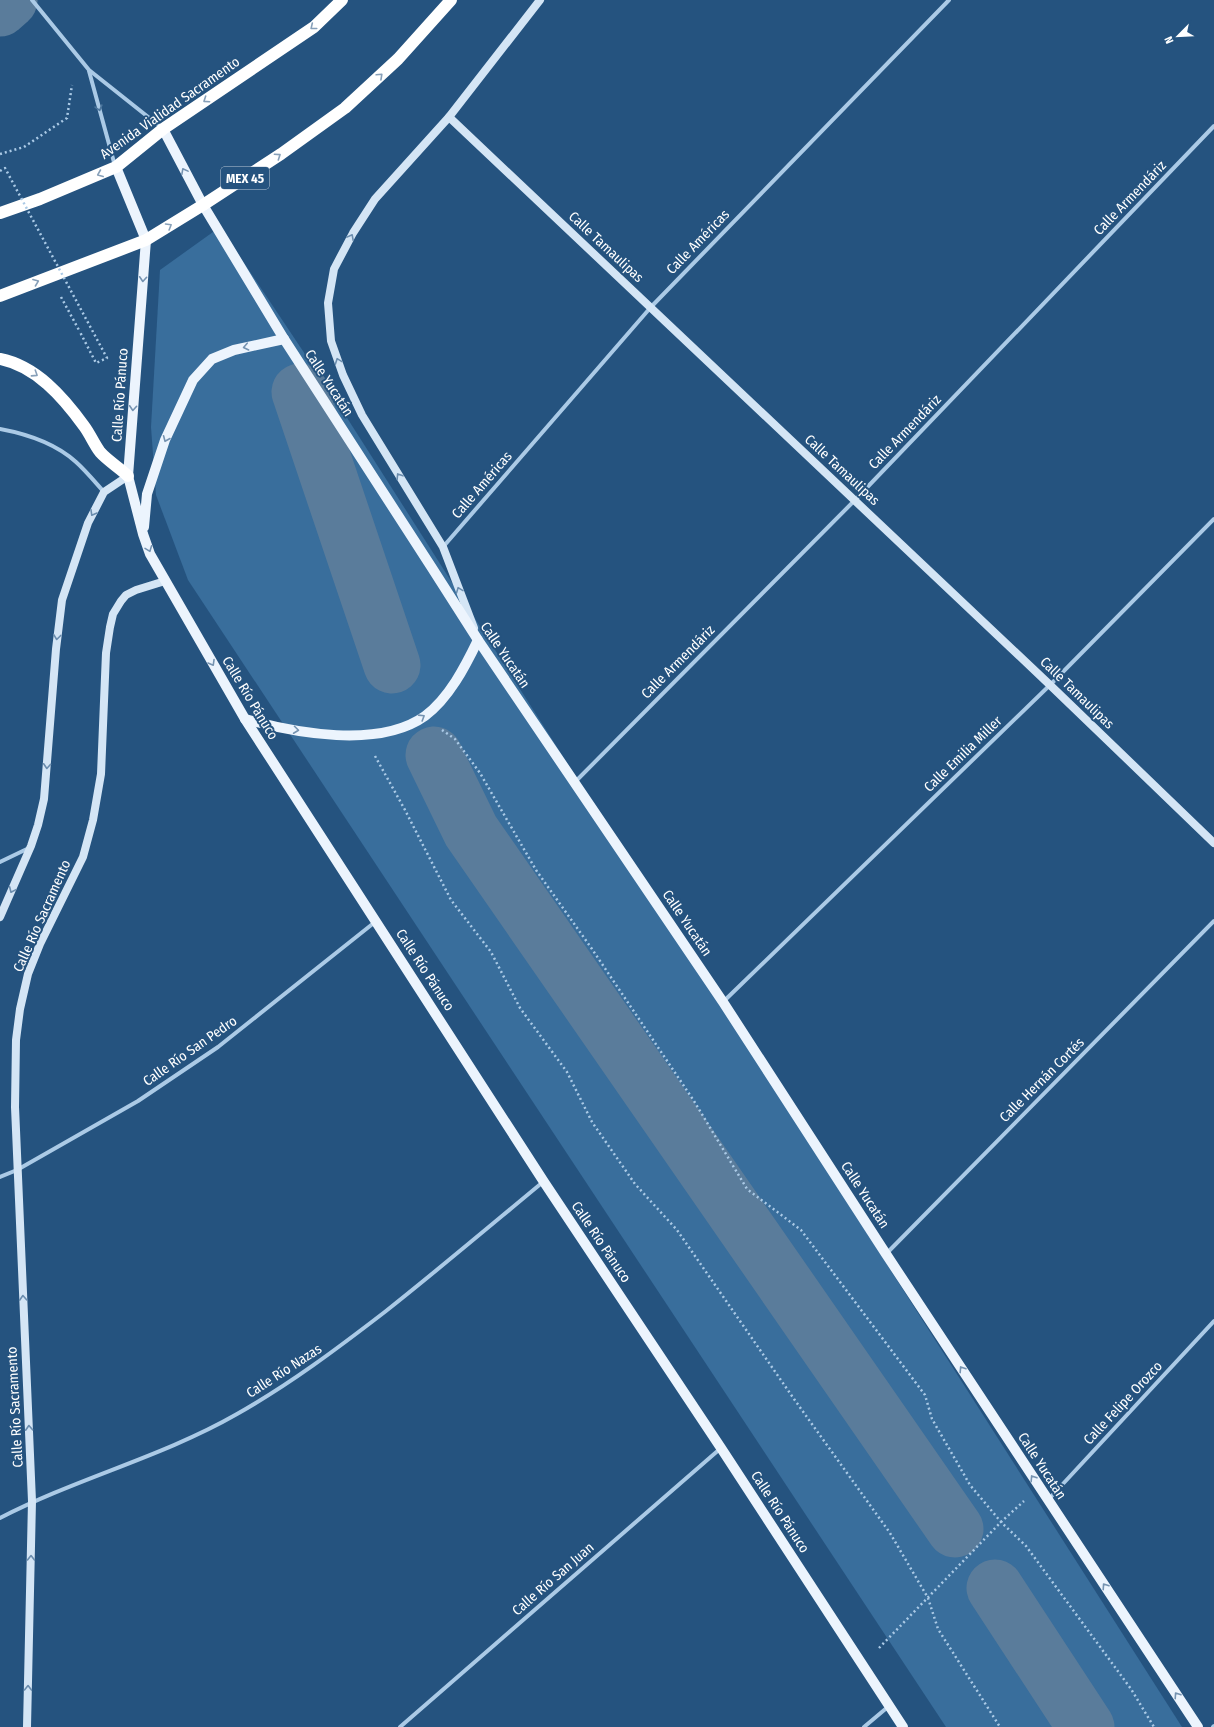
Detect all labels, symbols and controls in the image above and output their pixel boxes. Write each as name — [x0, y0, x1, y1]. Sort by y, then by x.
north arrow — [1158, 16, 1198, 56]
one-way arrow — [311, 22, 318, 29]
text: N — [1162, 34, 1177, 46]
street label: Avenida Vialidad Sacramento — [97, 53, 243, 163]
one-way arrow — [375, 73, 383, 80]
one-way arrow — [203, 95, 210, 103]
one-way arrow — [94, 104, 103, 111]
one-way arrow — [274, 153, 281, 161]
street label: Calle Armendáriz — [1090, 157, 1170, 239]
road number: MEX 45 — [221, 167, 269, 189]
one-way arrow — [182, 168, 189, 175]
one-way arrow — [96, 169, 104, 177]
street label: Calle Américas — [663, 206, 733, 278]
street label: Calle Tamaulipas — [565, 208, 647, 286]
one-way arrow — [165, 224, 172, 231]
one-way arrow — [346, 234, 354, 242]
one-way arrow — [139, 276, 148, 282]
one-way arrow — [33, 279, 40, 287]
one-way arrow — [243, 343, 249, 351]
street label: Calle Yucatán — [301, 346, 357, 420]
street label: Calle Río Pánuco — [108, 347, 132, 443]
one-way arrow — [335, 358, 343, 365]
one-way arrow — [31, 369, 38, 376]
street label: Calle Armendáriz — [865, 391, 945, 473]
one-way arrow — [129, 405, 138, 411]
street label: Calle Tamaulipas — [801, 431, 883, 509]
one-way arrow — [163, 435, 171, 443]
street label: Calle Américas — [448, 448, 516, 522]
one-way arrow — [397, 473, 404, 480]
one-way arrow — [91, 509, 98, 516]
one-way arrow — [144, 546, 152, 553]
one-way arrow — [456, 587, 464, 594]
street label: Calle Yucatán — [477, 619, 533, 691]
street label: Calle Armendáriz — [638, 621, 719, 702]
one-way arrow — [53, 634, 62, 640]
street label: Calle Río Pánuco — [218, 653, 282, 743]
street label: Calle Tamaulipas — [1037, 654, 1117, 733]
one-way arrow — [208, 659, 215, 666]
street label: Calle Emilia Miller — [920, 712, 1006, 796]
one-way arrow — [418, 715, 425, 722]
one-way arrow — [293, 726, 299, 735]
one-way arrow — [43, 763, 52, 769]
street label: Calle Río Sacramento — [10, 857, 74, 975]
one-way arrow — [9, 886, 17, 894]
street label: Calle Yucatán — [659, 887, 715, 959]
street label: Calle Río Pánuco — [392, 926, 458, 1014]
street label: Calle Río San Pedro — [140, 1012, 240, 1090]
street label: Calle Hernán Cortés — [996, 1034, 1088, 1126]
street label: Calle Yucatán — [837, 1158, 893, 1232]
street label: Calle Río Pánuco — [568, 1198, 634, 1286]
one-way arrow — [19, 1295, 27, 1301]
street label: Calle Río Nazas — [243, 1340, 325, 1402]
street label: Calle Río Sacramento — [3, 1346, 27, 1468]
street label: Calle Felipe Orozco — [1080, 1358, 1166, 1448]
one-way arrow — [959, 1366, 967, 1373]
one-way arrow — [25, 1425, 33, 1431]
street label: Calle Yucatán — [1014, 1429, 1070, 1503]
street label: Calle Río Pánuco — [747, 1468, 813, 1556]
one-way arrow — [1030, 1475, 1038, 1482]
street label: Calle Río San Juan — [509, 1539, 597, 1619]
one-way arrow — [27, 1555, 35, 1561]
one-way arrow — [1102, 1583, 1110, 1590]
one-way arrow — [23, 1685, 32, 1691]
one-way arrow — [1175, 1692, 1182, 1699]

